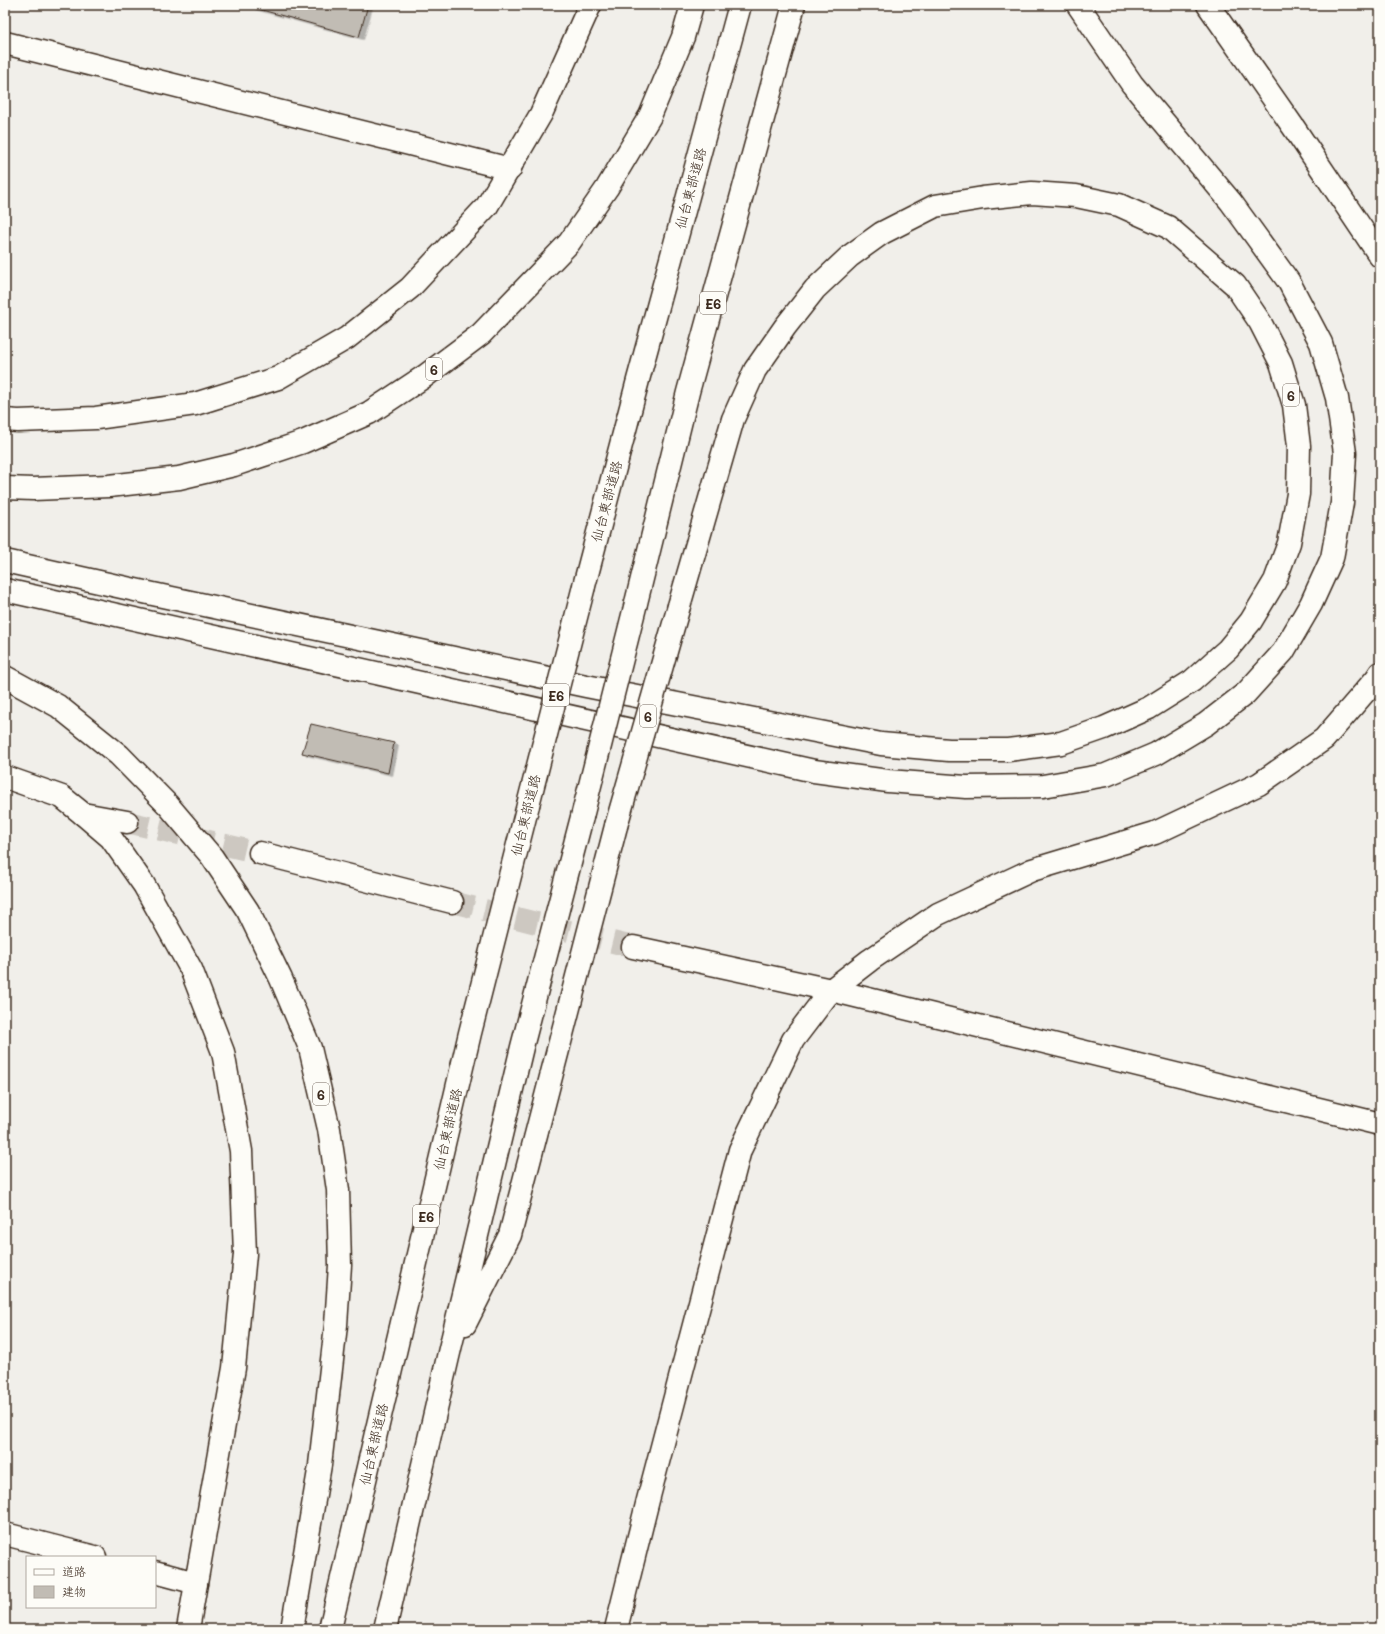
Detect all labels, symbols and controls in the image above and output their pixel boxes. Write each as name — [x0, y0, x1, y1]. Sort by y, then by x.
street label: 仙台東部道路 — [670, 145, 710, 231]
road number: E6 — [700, 292, 726, 314]
road number: 6 — [426, 358, 442, 380]
road number: 6 — [1283, 384, 1299, 406]
street label: 仙台東部道路 — [586, 458, 626, 544]
road number: E6 — [543, 684, 569, 706]
road number: 6 — [640, 705, 656, 727]
street label: 仙台東部道路 — [506, 772, 544, 858]
road number: 6 — [313, 1083, 329, 1105]
street label: 仙台東部道路 — [428, 1086, 466, 1172]
road number: E6 — [413, 1205, 439, 1227]
street label: 仙台東部道路 — [354, 1401, 392, 1487]
legend — [26, 1556, 156, 1608]
text: 道路 — [62, 1563, 86, 1579]
text: 建物 — [62, 1583, 86, 1599]

